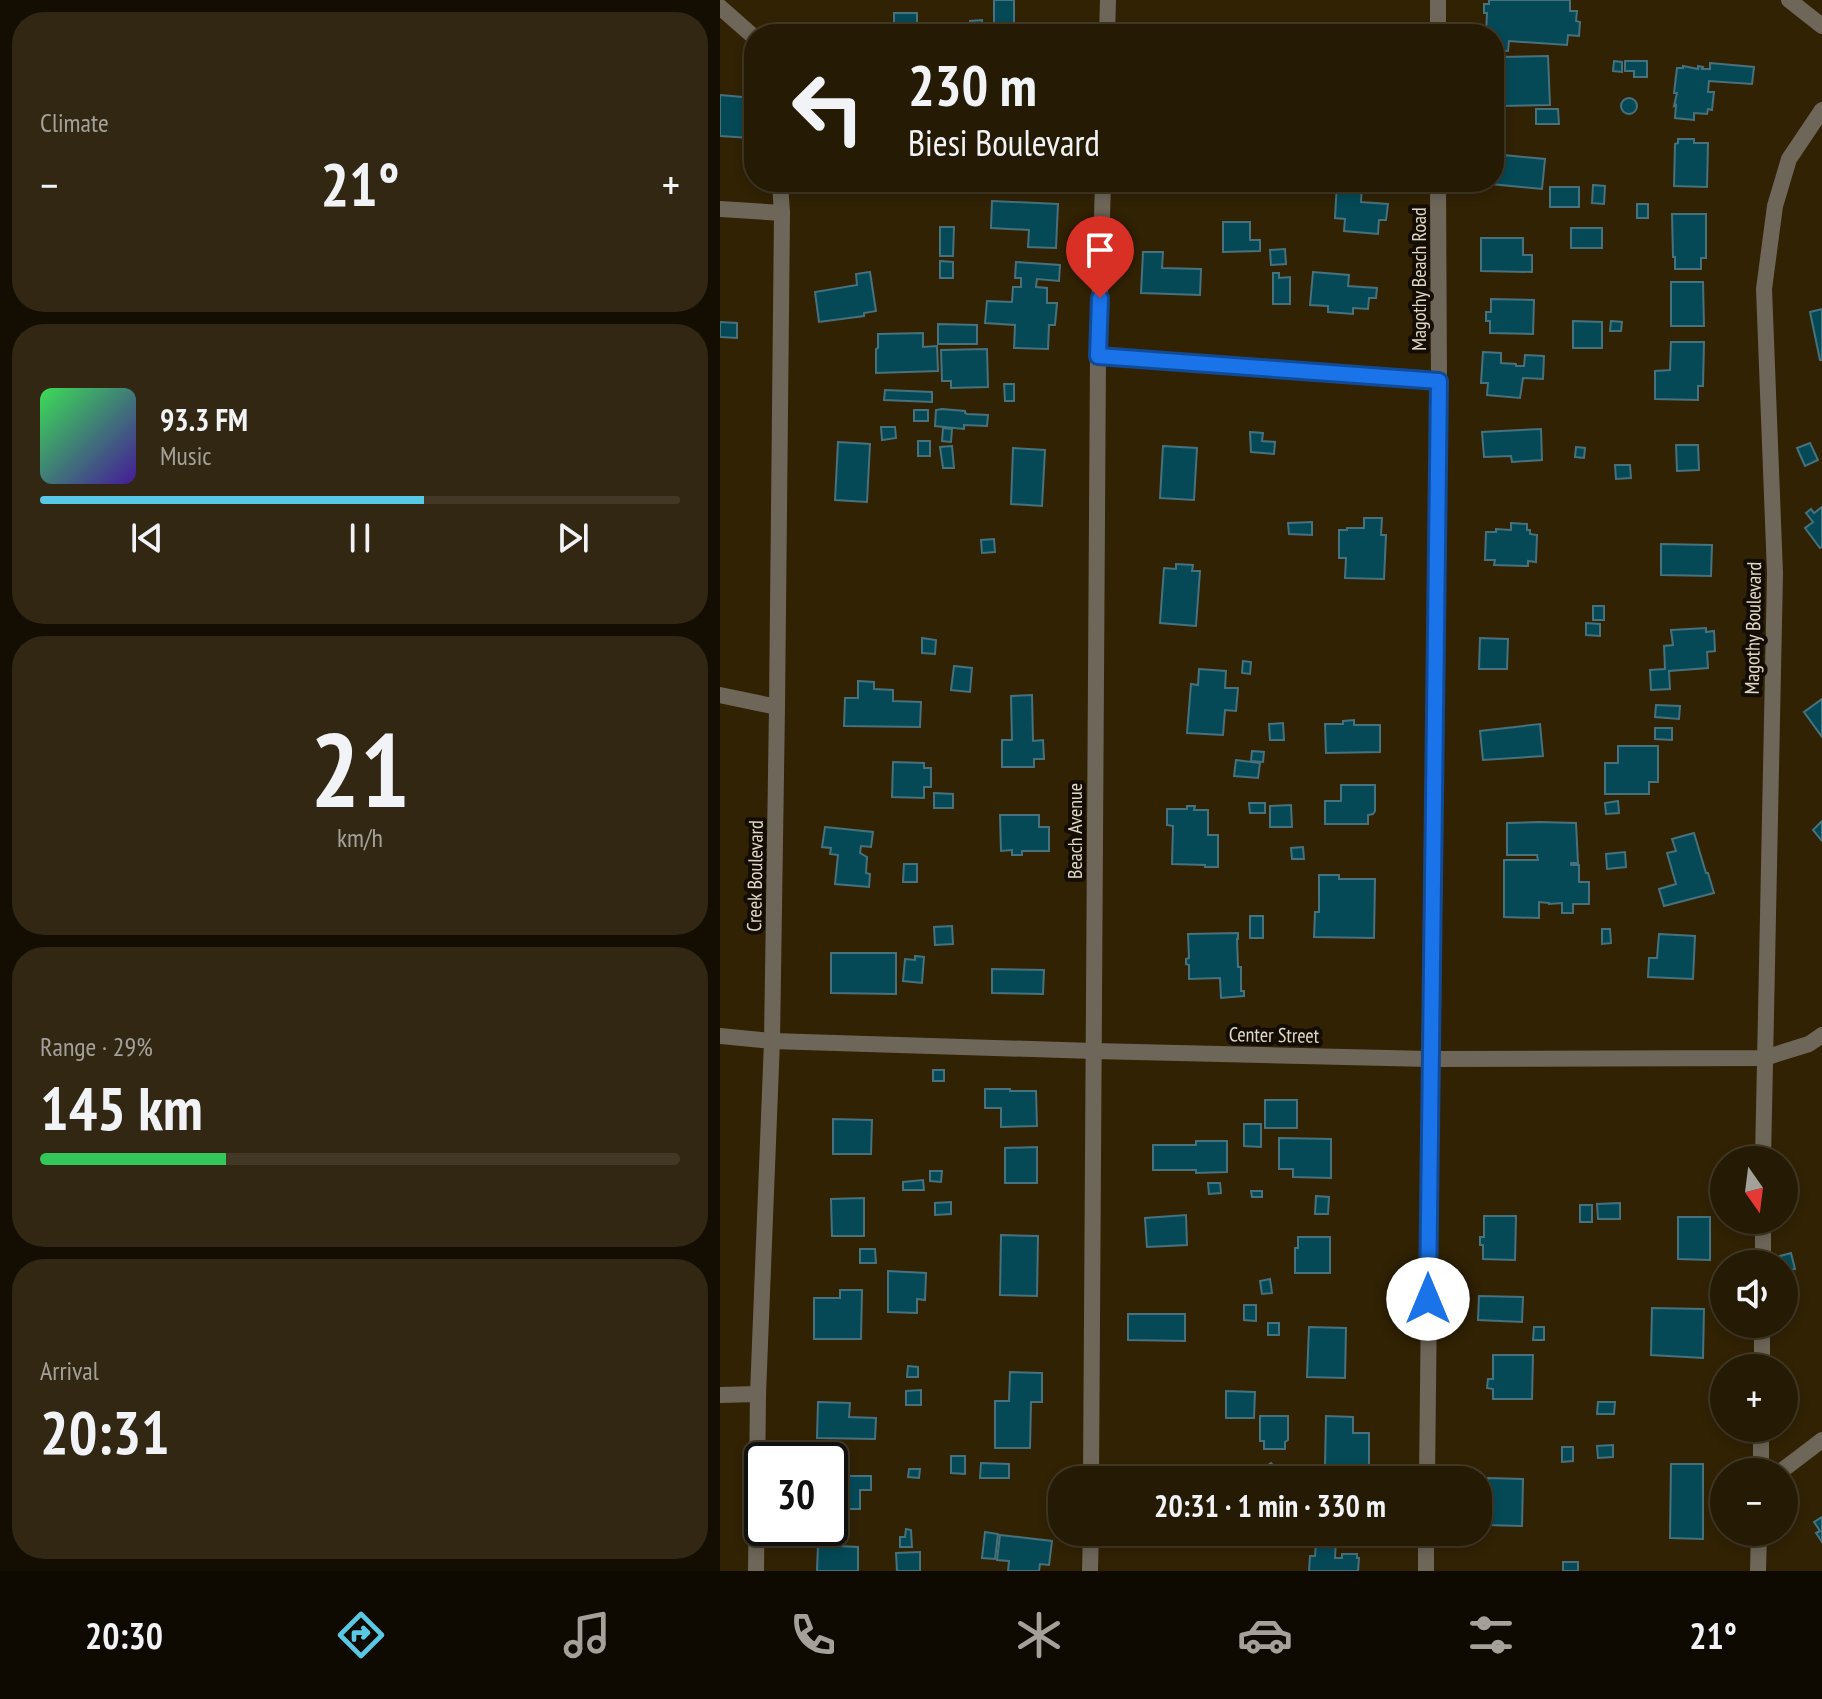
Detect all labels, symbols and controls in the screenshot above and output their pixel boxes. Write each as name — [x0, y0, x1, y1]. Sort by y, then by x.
text: 230 m — [908, 49, 1037, 121]
icon: left — [776, 56, 880, 160]
text: Climate — [40, 106, 109, 139]
text: Biesi Boulevard — [908, 119, 1100, 166]
text: 21° — [320, 145, 400, 223]
text: − — [40, 156, 58, 213]
text: + — [662, 156, 680, 213]
street label: Magothy Beach Road — [1406, 207, 1432, 351]
pin — [1066, 216, 1134, 298]
icon: arrive — [1078, 228, 1122, 272]
text: 93.3 FM — [160, 400, 248, 439]
text: Music — [160, 439, 212, 472]
icon: previous — [125, 516, 169, 560]
icon: pause — [338, 516, 382, 560]
icon: next — [551, 516, 595, 560]
street label: Magothy Boulevard — [1739, 561, 1767, 695]
text: 21 — [310, 701, 410, 836]
street label: Beach Avenue — [1062, 783, 1088, 879]
street label: Creek Boulevard — [741, 820, 769, 932]
text: km/h — [337, 821, 383, 854]
street label: Center Street — [1229, 1021, 1320, 1049]
text: Range · 29% — [40, 1030, 153, 1063]
text: 145 km — [40, 1069, 203, 1147]
north arrow — [1710, 1146, 1798, 1234]
map controls — [1710, 1146, 1798, 1546]
button: sound — [1710, 1250, 1798, 1338]
position arrow — [1386, 1257, 1470, 1341]
text: Arrival — [40, 1354, 99, 1387]
button: + — [1710, 1354, 1798, 1442]
text: 20:31 — [40, 1393, 170, 1471]
speed limit sign: 30 — [744, 1442, 848, 1546]
button: − — [1710, 1458, 1798, 1546]
text: 20:31 · 1 min · 330 m — [1154, 1486, 1386, 1525]
icon: directions — [333, 1607, 389, 1663]
icon: music — [559, 1607, 615, 1663]
icon: phone — [785, 1607, 841, 1663]
icon: climate — [1011, 1607, 1067, 1663]
icon: car — [1237, 1607, 1293, 1663]
icon: filters — [1463, 1607, 1519, 1663]
text: 20:30 — [85, 1612, 163, 1659]
text: 21° — [1689, 1612, 1737, 1659]

